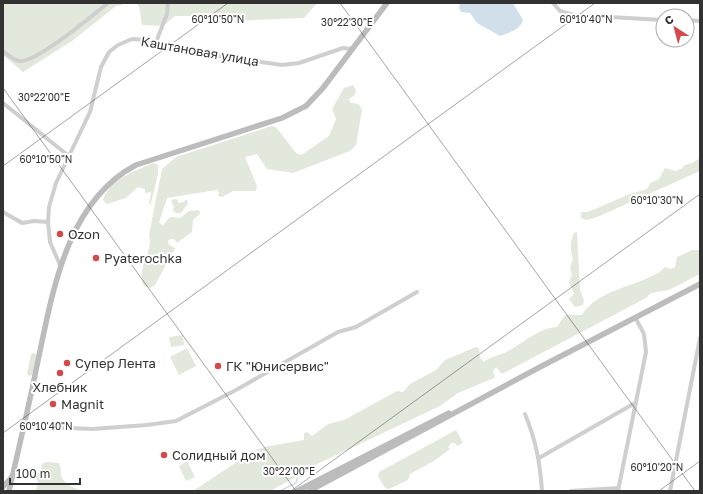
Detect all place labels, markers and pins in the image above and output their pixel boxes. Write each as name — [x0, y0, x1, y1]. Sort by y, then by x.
place label: Ozon — [68, 226, 100, 242]
marker: Ozon — [55, 229, 65, 239]
place label: Pyaterochka — [104, 250, 182, 266]
marker: Pyaterochka — [91, 253, 101, 263]
place label: Супер Лента — [75, 355, 156, 371]
marker: Супер Лента — [62, 358, 72, 368]
place label: ГК "Юнисервис" — [226, 358, 329, 374]
marker: ГК "Юнисервис" — [213, 361, 223, 371]
marker: Хлебник — [55, 368, 65, 378]
place label: Хлебник — [32, 379, 88, 395]
place label: Magnit — [61, 396, 104, 412]
marker: Magnit — [48, 399, 58, 409]
place label: Солидный дом — [172, 447, 266, 463]
marker: Солидный дом — [159, 450, 169, 460]

